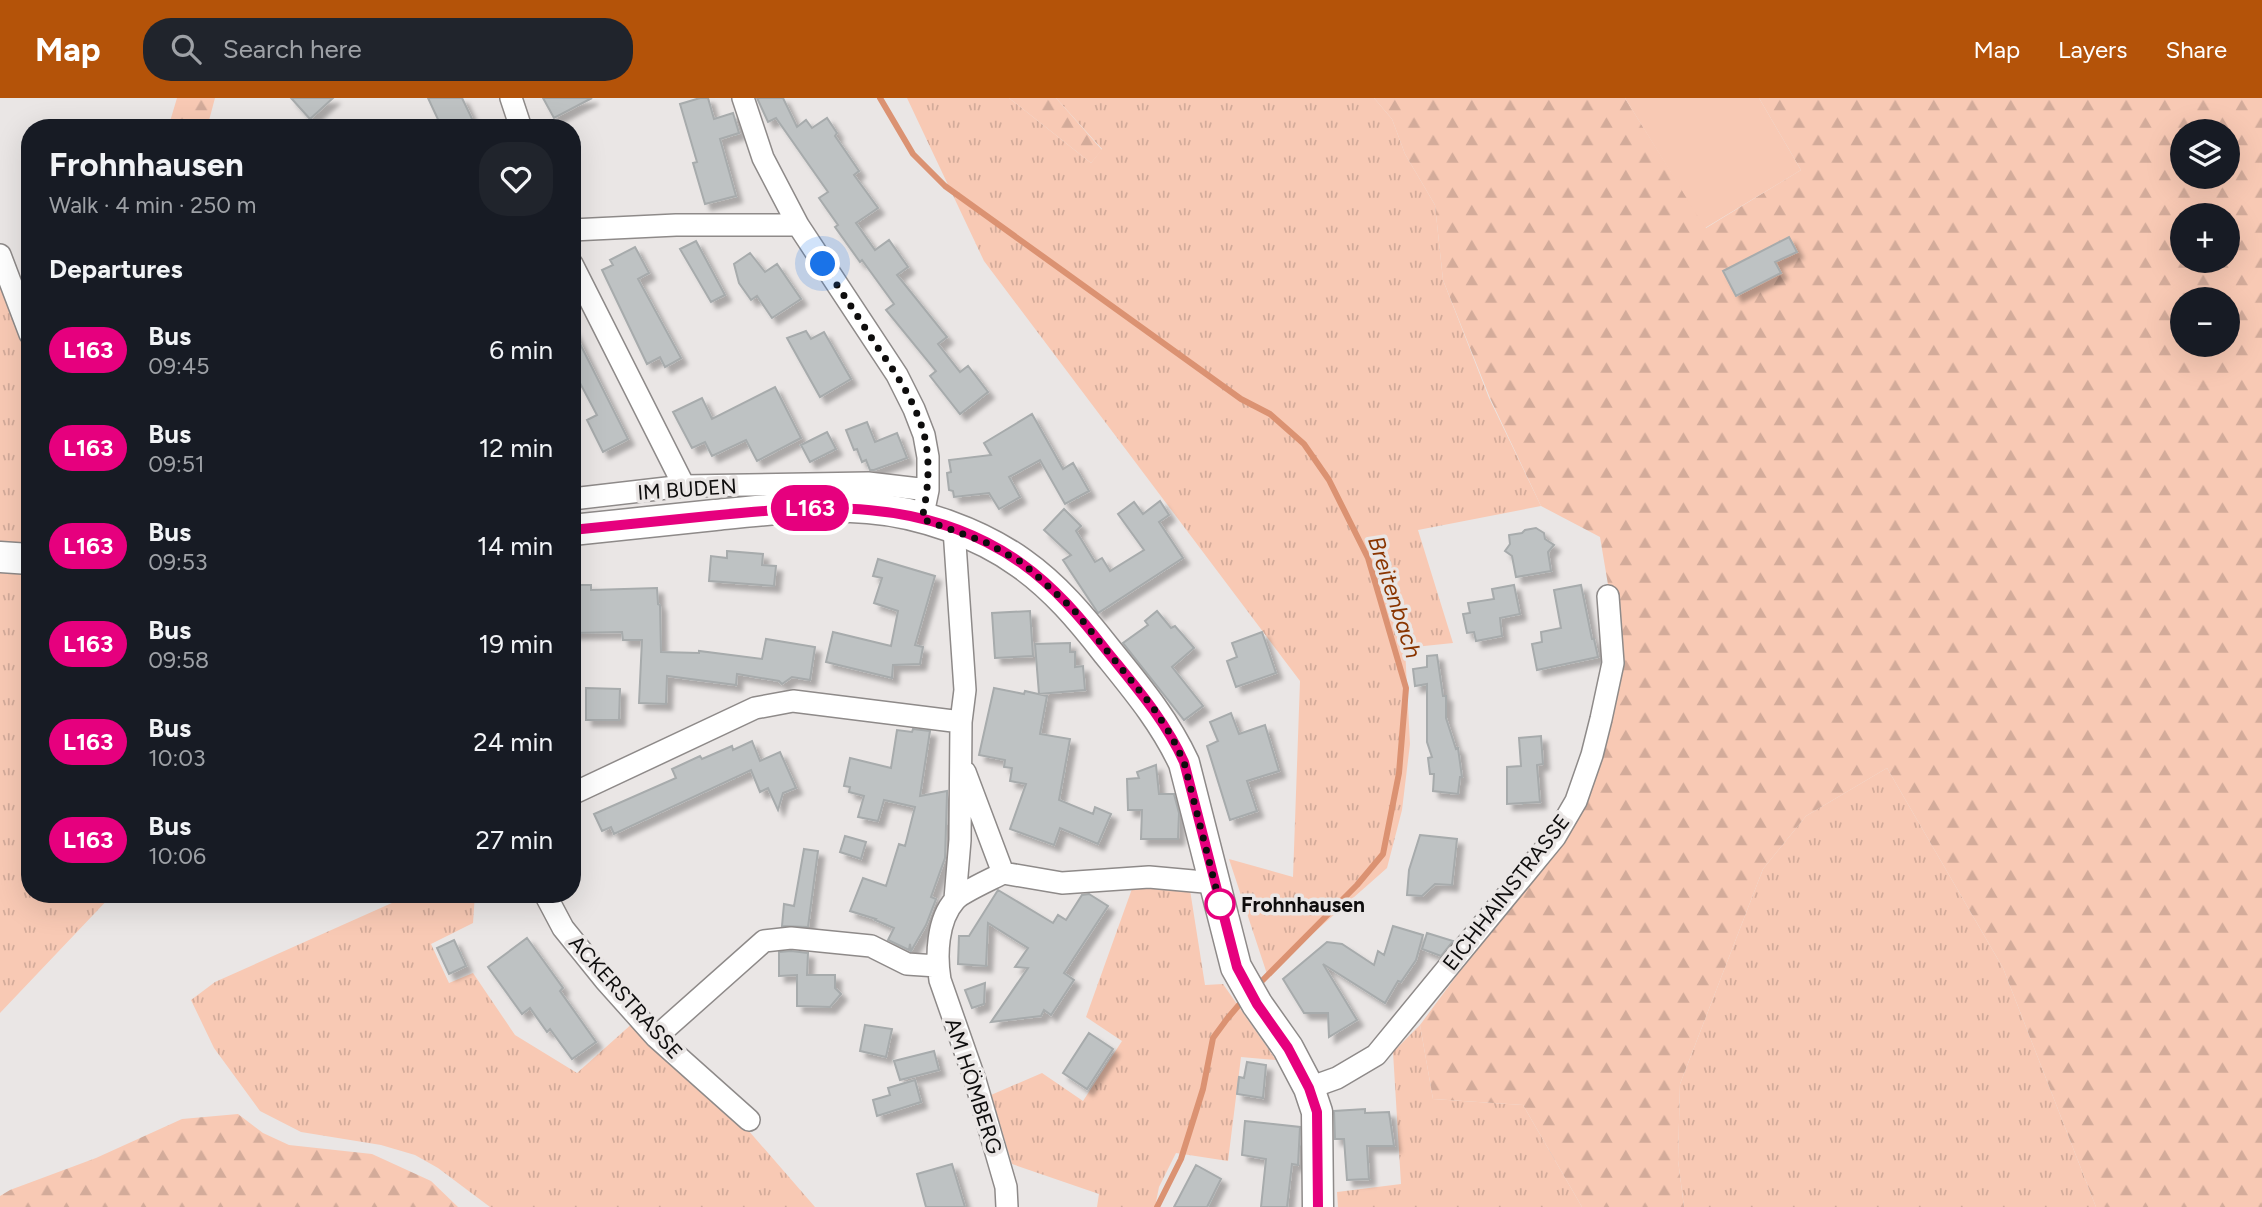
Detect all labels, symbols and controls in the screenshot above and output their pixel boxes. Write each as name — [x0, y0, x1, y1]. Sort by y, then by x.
search box — [143, 18, 633, 81]
text: Map — [35, 30, 101, 69]
icon: search — [167, 30, 205, 68]
text: Search here — [223, 33, 362, 65]
text: Map — [1973, 35, 2020, 64]
text: Layers — [2058, 35, 2127, 64]
text: Share — [2165, 35, 2227, 64]
map controls — [2170, 119, 2240, 357]
button: layers — [2170, 119, 2240, 189]
button: heart — [479, 142, 553, 216]
text: Frohnhausen — [49, 145, 244, 184]
text: Walk · 4 min · 250 m — [49, 191, 256, 219]
button: + — [2170, 203, 2240, 273]
your location — [805, 246, 840, 281]
text: Departures — [49, 253, 183, 285]
button: − — [2170, 287, 2240, 357]
text: Bus — [148, 320, 191, 352]
text: 6 min — [489, 334, 553, 366]
text: L163 — [63, 335, 113, 364]
text: 09:45 — [148, 352, 209, 380]
text: Bus — [148, 418, 191, 450]
text: 12 min — [479, 432, 553, 464]
text: L163 — [63, 433, 113, 462]
text: 09:51 — [148, 450, 205, 478]
street label: IM BUDEN — [637, 473, 737, 505]
line badge: L163 — [761, 485, 859, 531]
text: L163 — [785, 493, 835, 522]
text: Bus — [148, 516, 191, 548]
text: 14 min — [477, 530, 553, 562]
text: L163 — [63, 531, 113, 560]
water label: Breitenbach — [1362, 533, 1428, 662]
text: 09:53 — [148, 548, 208, 576]
text: Bus — [148, 614, 191, 646]
text: 19 min — [478, 628, 553, 660]
text: L163 — [63, 629, 113, 658]
text: 09:58 — [148, 646, 209, 674]
text: Bus — [148, 712, 191, 744]
text: 24 min — [473, 726, 553, 758]
text: L163 — [63, 727, 113, 756]
text: 10:03 — [148, 744, 206, 772]
street label: EICHHAINSTRASSE — [1437, 809, 1575, 975]
text: Bus — [148, 810, 191, 842]
text: 27 min — [475, 824, 553, 856]
text: L163 — [63, 825, 113, 854]
text: 10:06 — [148, 842, 206, 870]
marker: Frohnhausen — [1205, 889, 1235, 919]
place label: Frohnhausen — [1241, 892, 1365, 917]
street label: ACKERSTRASSE — [564, 930, 688, 1064]
street label: AM HÖMBERG — [940, 1015, 1008, 1157]

